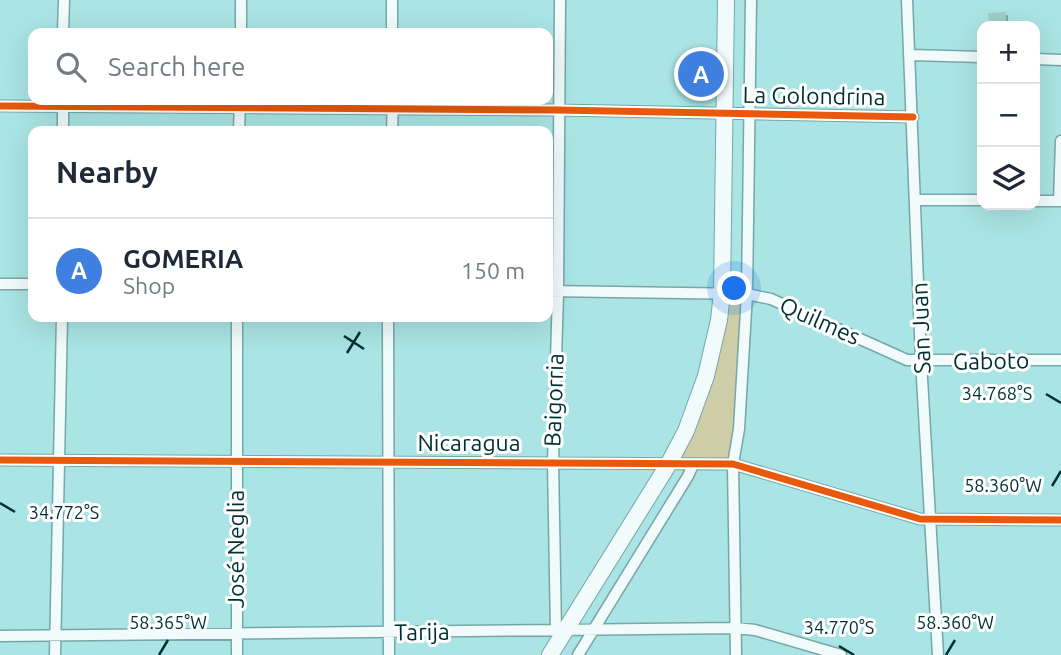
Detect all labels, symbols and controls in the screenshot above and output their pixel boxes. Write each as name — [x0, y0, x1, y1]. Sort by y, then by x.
map controls — [977, 21, 1040, 210]
button: + — [977, 21, 1040, 84]
search box — [28, 28, 553, 105]
icon: search — [52, 48, 90, 86]
pin: A — [678, 48, 724, 100]
text: Search here — [108, 52, 245, 81]
street label: La Golondrina — [742, 82, 886, 109]
button: − — [977, 84, 1040, 147]
button: layers — [977, 147, 1040, 210]
text: Nearby — [56, 155, 158, 189]
text: GOMERIA — [123, 244, 243, 273]
text: A — [71, 258, 87, 283]
text: 150 m — [461, 258, 525, 283]
your location — [717, 271, 751, 305]
text: Shop — [123, 273, 175, 298]
street label: San Juan — [906, 282, 935, 374]
street label: Quilmes — [776, 292, 864, 349]
street label: Gaboto — [953, 347, 1029, 374]
street label: Baigorria — [539, 353, 568, 447]
text: 34.768°S — [962, 383, 1032, 403]
street label: Nicaragua — [417, 430, 521, 455]
text: 58.360°W — [964, 475, 1042, 495]
street label: José Neglia — [223, 490, 248, 608]
text: 34.772°S — [29, 502, 99, 522]
text: 58.365°W — [129, 612, 207, 632]
text: 58.360°W — [916, 612, 994, 632]
text: 34.770°S — [804, 617, 874, 637]
street label: Tarija — [394, 619, 450, 644]

